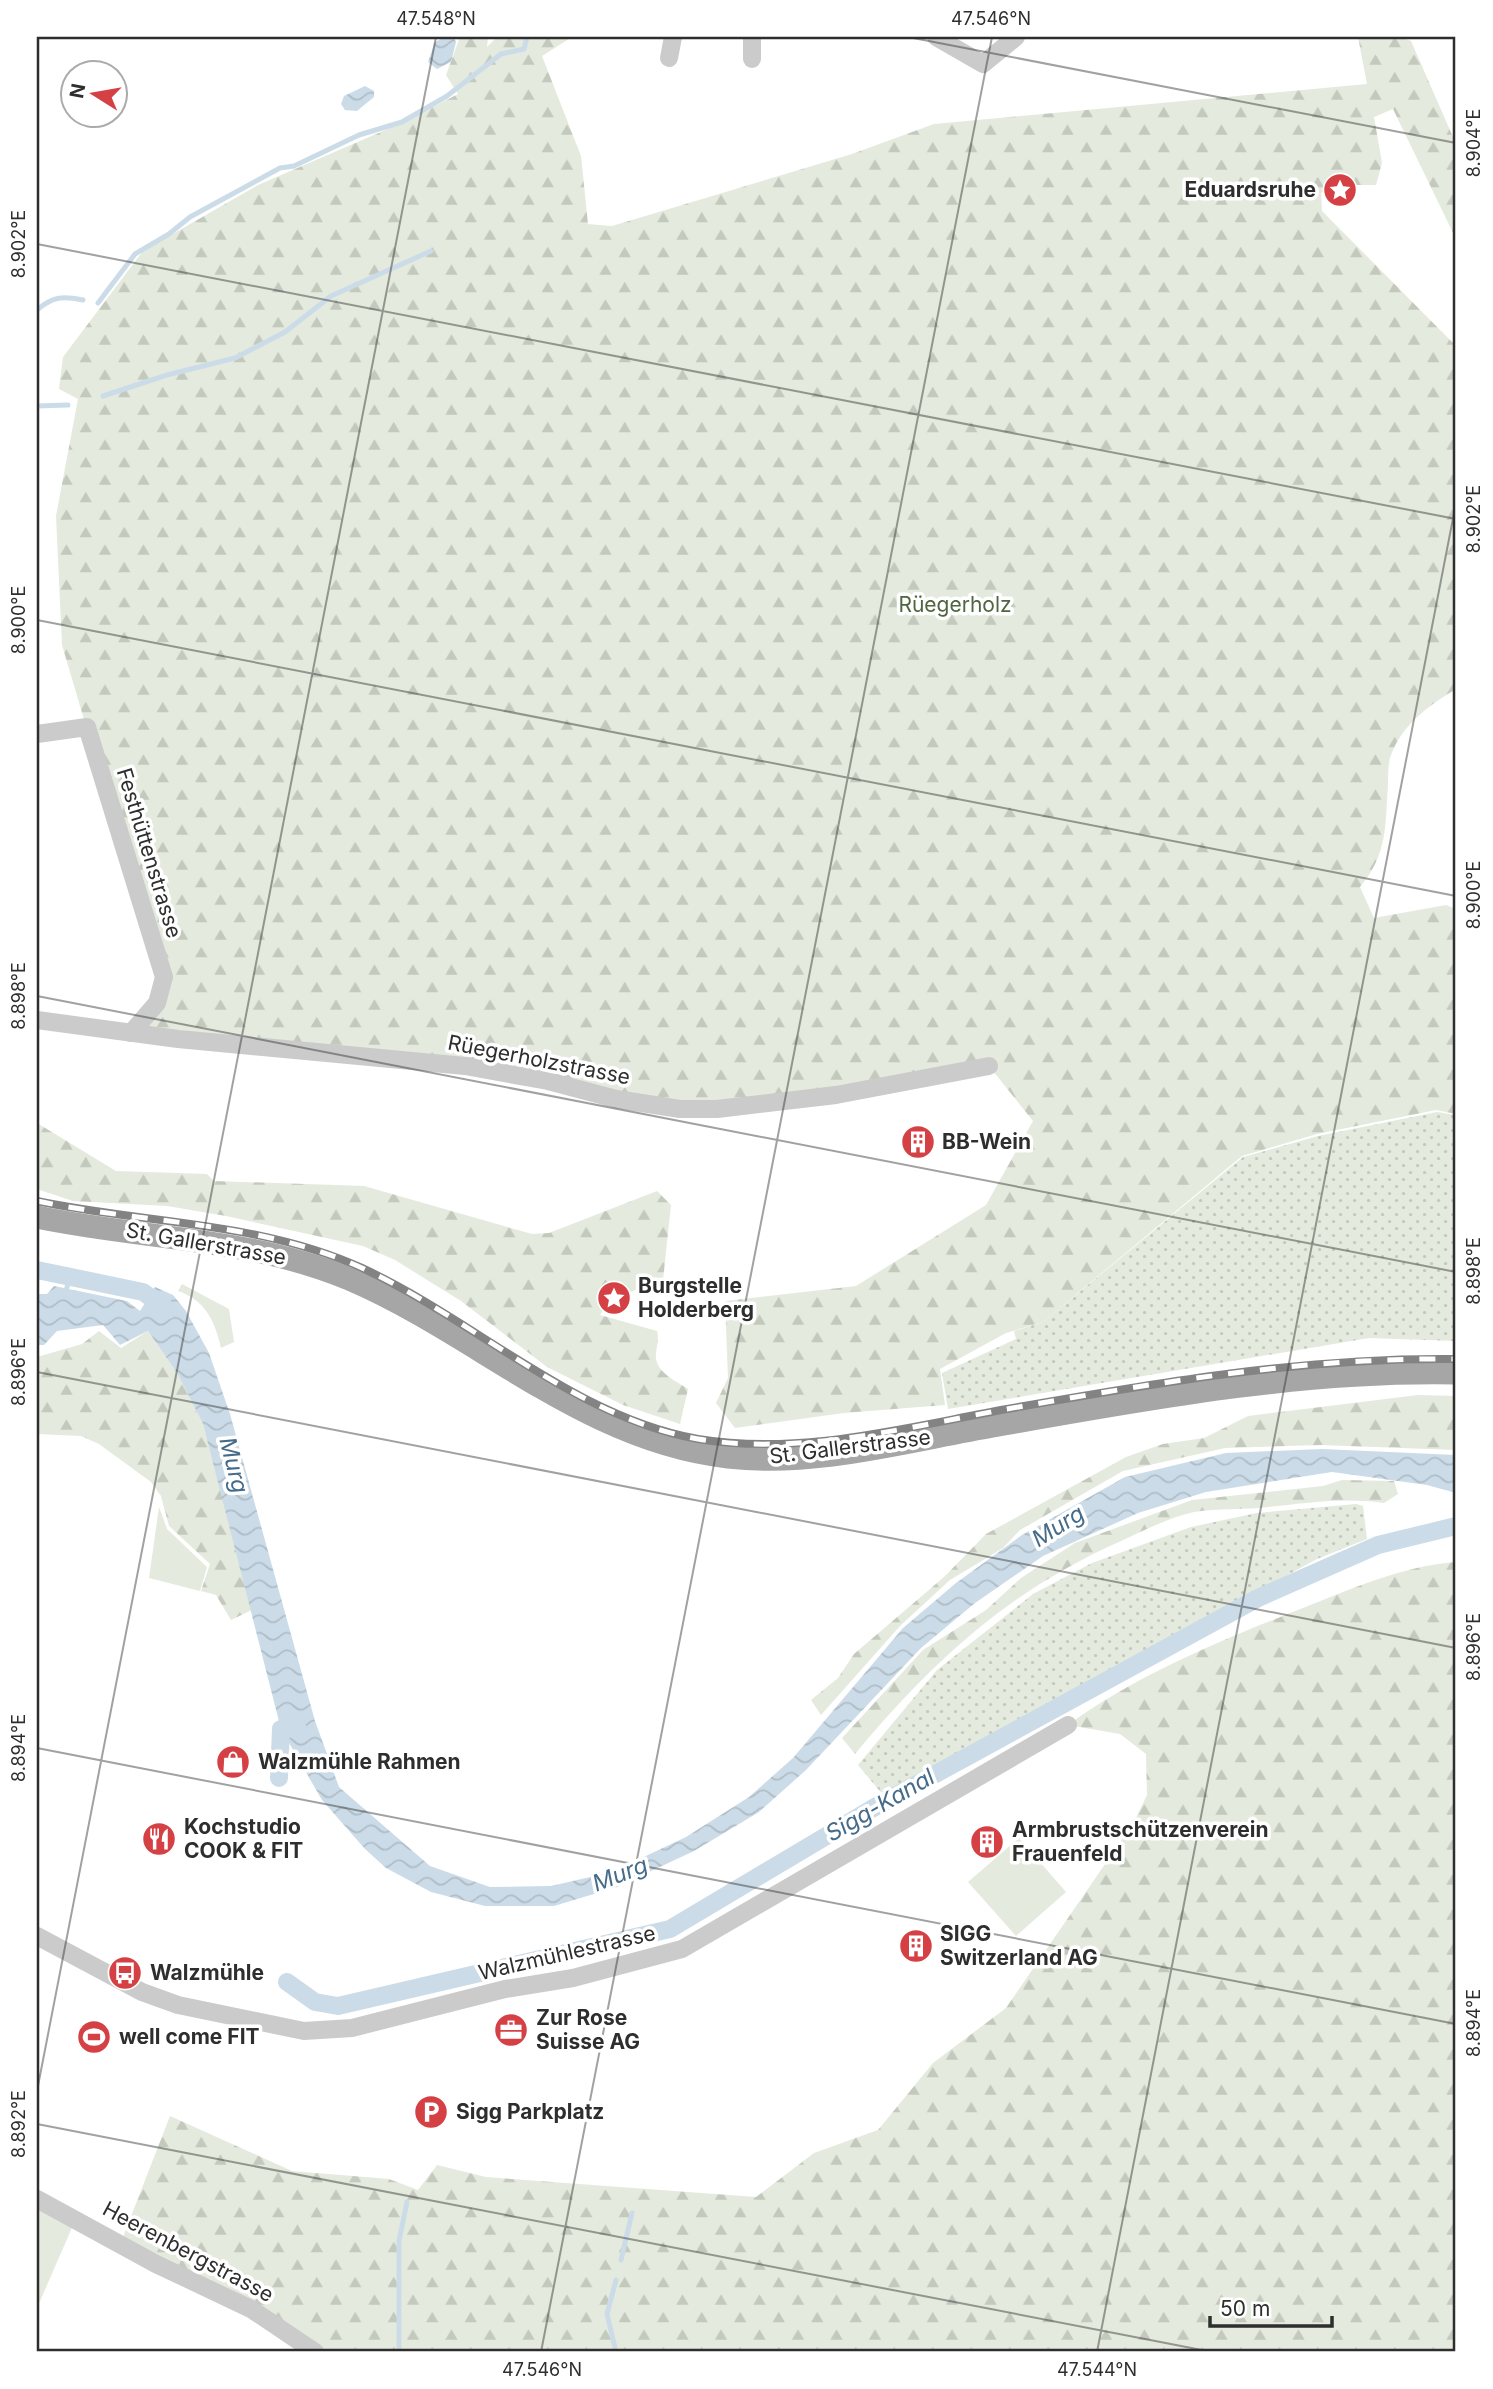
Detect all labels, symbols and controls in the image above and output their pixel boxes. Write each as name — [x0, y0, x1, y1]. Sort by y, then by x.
text: 47.548°N — [396, 8, 476, 29]
text: 47.546°N — [951, 8, 1031, 29]
north arrow — [60, 60, 130, 130]
text: N — [65, 82, 90, 100]
text: 8.904°E — [1463, 109, 1484, 177]
place icon: Eduardsruhe — [1321, 171, 1359, 209]
place label: Eduardsruhe — [1184, 177, 1316, 202]
text: 8.902°E — [8, 210, 29, 278]
text: 8.902°E — [1463, 485, 1484, 553]
text: 8.900°E — [8, 586, 29, 654]
park label: Rüegerholz — [898, 592, 1012, 617]
street label: Festhüttenstrasse — [112, 765, 187, 941]
text: 8.900°E — [1463, 861, 1484, 929]
text: 8.898°E — [8, 962, 29, 1030]
street label: Rüegerholzstrasse — [446, 1030, 632, 1089]
building icon: BB-Wein — [899, 1123, 937, 1161]
place label: BB-Wein — [942, 1129, 1031, 1154]
street label: St. Gallerstrasse — [124, 1217, 288, 1270]
text: 8.898°E — [1463, 1237, 1484, 1305]
place label: Burgstelle Holderberg — [638, 1273, 754, 1322]
place icon: Burgstelle Holderberg — [595, 1279, 633, 1317]
text: 8.896°E — [8, 1338, 29, 1406]
street label: St. Gallerstrasse — [768, 1424, 932, 1469]
water label: Murg — [214, 1434, 254, 1496]
water label: Murg — [1027, 1499, 1089, 1553]
text: 8.896°E — [1463, 1613, 1484, 1681]
text: 8.894°E — [8, 1714, 29, 1782]
shop icon: Walzmühle Rahmen — [214, 1743, 252, 1781]
place label: Walzmühle Rahmen — [258, 1749, 461, 1774]
water label: Sigg-Kanal — [821, 1762, 940, 1847]
place label: Kochstudio COOK & FIT — [184, 1814, 303, 1863]
place label: Armbrustschützenverein Frauenfeld — [1012, 1817, 1269, 1866]
restaurant icon: Kochstudio COOK & FIT — [140, 1820, 178, 1858]
building icon: Armbrustschützenverein Frauenfeld — [968, 1823, 1006, 1861]
water label: Murg — [588, 1851, 652, 1897]
street label: Walzmühlestrasse — [476, 1920, 658, 1985]
place label: SIGG Switzerland AG — [940, 1921, 1098, 1970]
building icon: SIGG Switzerland AG — [897, 1927, 935, 1965]
bus stop icon: Walzmühle — [106, 1954, 144, 1992]
place label: Walzmühle — [150, 1960, 264, 1985]
text: 8.894°E — [1463, 1989, 1484, 2057]
place label: Zur Rose Suisse AG — [536, 2005, 640, 2054]
office icon: Zur Rose Suisse AG — [492, 2011, 530, 2049]
sports icon: well come FIT — [75, 2018, 113, 2056]
place label: well come FIT — [119, 2024, 260, 2049]
text: 8.892°E — [8, 2090, 29, 2158]
parking icon: Sigg Parkplatz — [412, 2093, 450, 2131]
place label: Sigg Parkplatz — [456, 2099, 604, 2124]
street label: Heerenbergstrasse — [99, 2196, 278, 2307]
scale bar — [1210, 2284, 1332, 2328]
text: 50 m — [1220, 2296, 1270, 2321]
text: 47.546°N — [502, 2359, 582, 2380]
text: 47.544°N — [1057, 2359, 1137, 2380]

